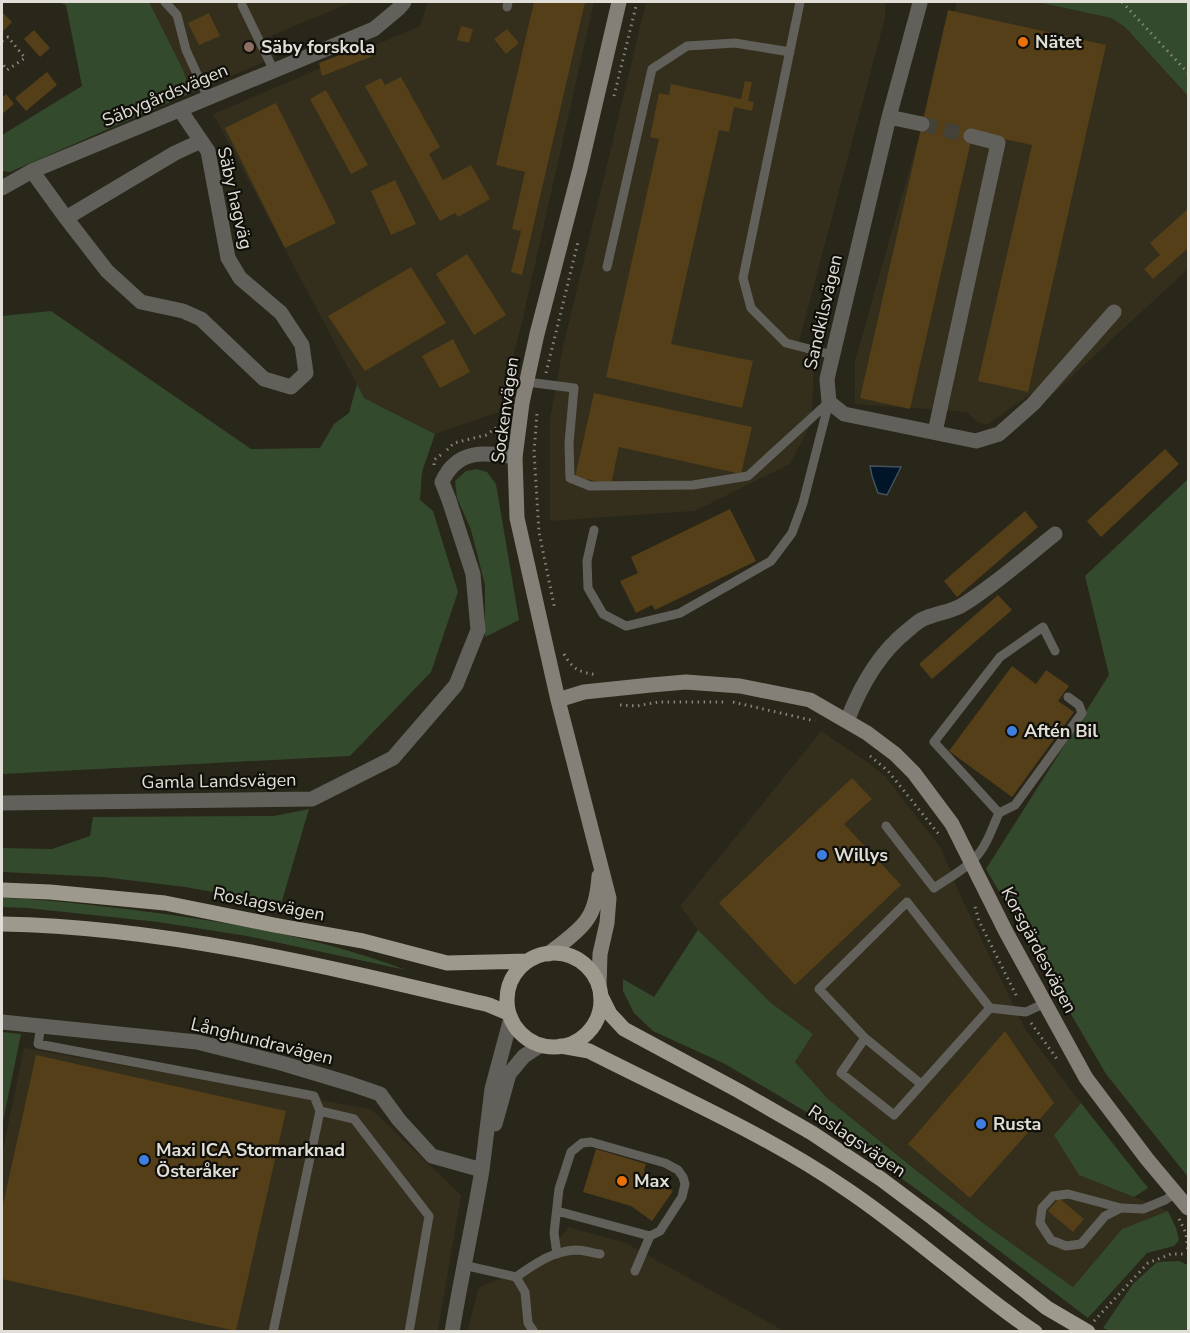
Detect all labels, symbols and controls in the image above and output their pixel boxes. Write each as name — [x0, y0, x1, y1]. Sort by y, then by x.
place label: Nätet — [1035, 30, 1082, 54]
place label: Säby forskola — [261, 35, 375, 59]
marker: Nätet — [1016, 35, 1030, 49]
marker: Säby forskola — [242, 40, 256, 54]
street label: Säbygårdsvägen — [98, 58, 232, 132]
street label: Säby hagväg — [212, 144, 258, 252]
street label: Sandkilsvägen — [798, 252, 848, 372]
street label: Sockenvägen — [486, 355, 524, 465]
place label: Aftén Bil — [1024, 719, 1098, 743]
marker: Aftén Bil — [1005, 724, 1019, 738]
street label: Gamla Landsvägen — [141, 768, 297, 794]
place label: Willys — [834, 843, 888, 867]
marker: Willys — [815, 848, 829, 862]
street label: Roslagsvägen — [211, 881, 327, 927]
street label: Korsgärdesvägen — [996, 883, 1082, 1017]
street label: Långhundravägen — [188, 1012, 336, 1070]
street label: Roslagsvägen — [803, 1099, 911, 1183]
place label: Rusta — [993, 1112, 1041, 1136]
marker: Rusta — [974, 1117, 988, 1131]
place label: Maxi ICA Stormarknad Österåker — [156, 1138, 345, 1183]
marker: Maxi ICA Stormarknad Österåker — [137, 1153, 151, 1167]
place label: Max — [634, 1169, 669, 1193]
marker: Max — [615, 1174, 629, 1188]

